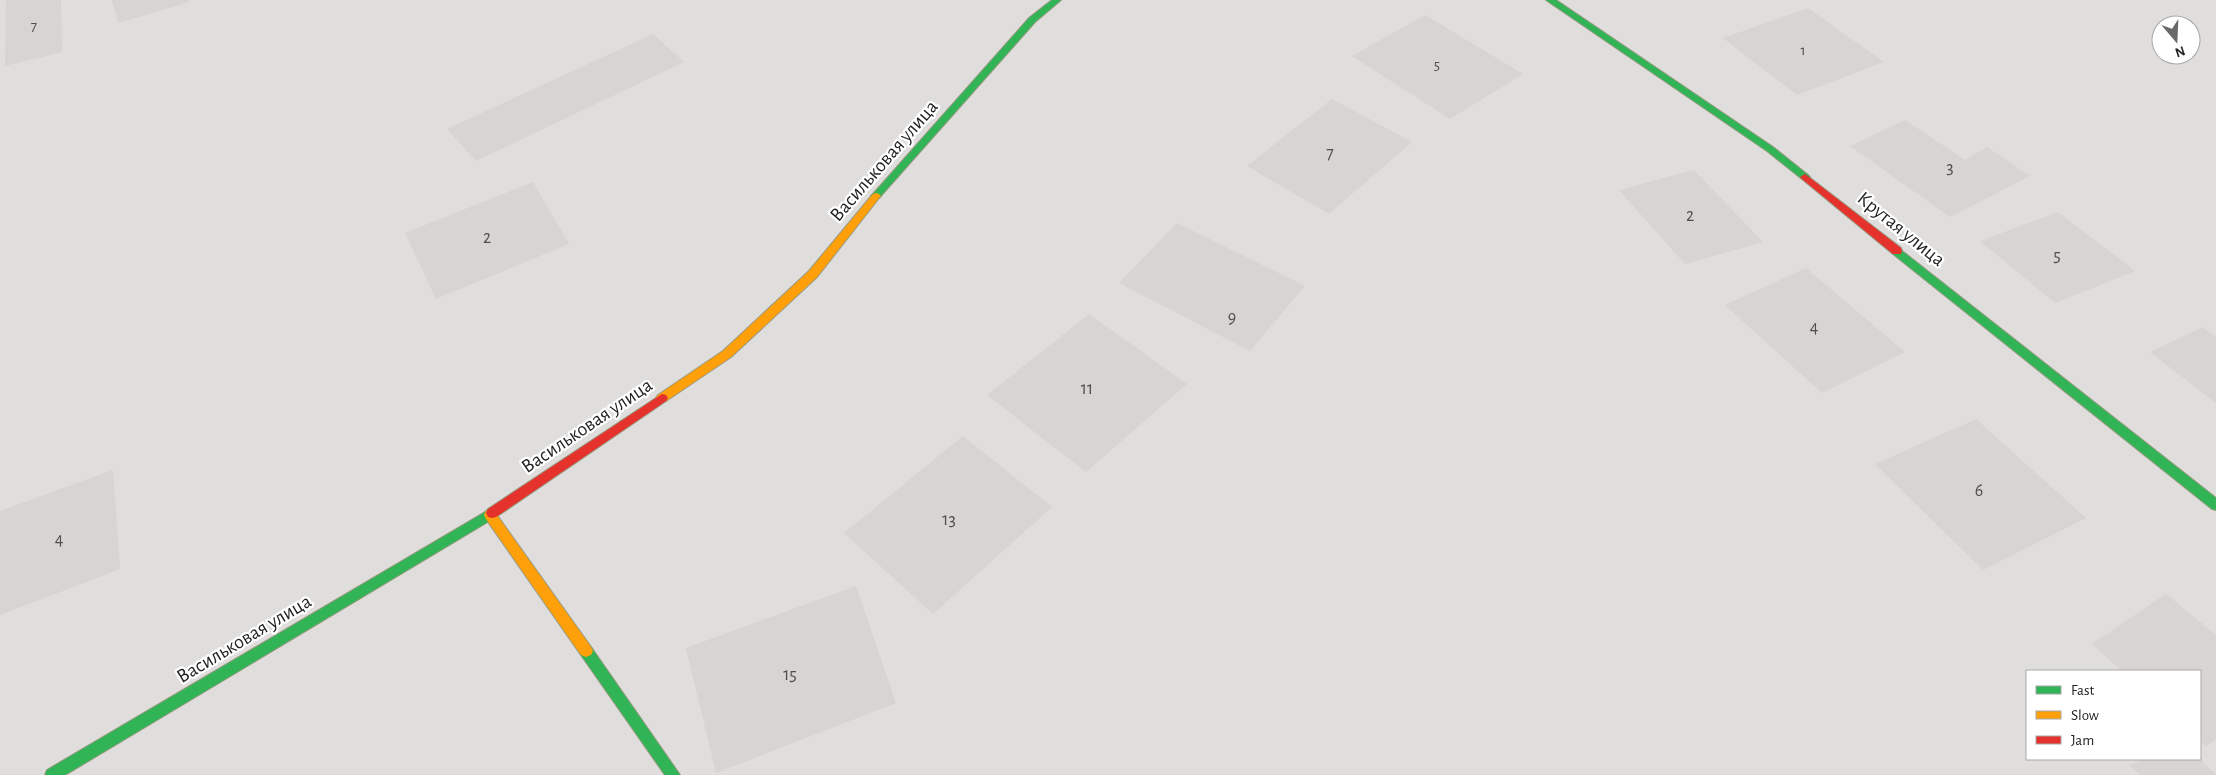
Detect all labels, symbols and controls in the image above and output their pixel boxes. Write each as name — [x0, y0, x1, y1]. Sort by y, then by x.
north arrow — [2151, 15, 2201, 65]
house number: 7 — [31, 19, 37, 34]
house number: 1 — [1800, 43, 1806, 58]
text: N — [2173, 43, 2187, 60]
house number: 5 — [1434, 58, 1440, 73]
street label: Васильковая улица — [826, 97, 942, 225]
house number: 7 — [1326, 145, 1334, 163]
house number: 3 — [1946, 159, 1954, 177]
street label: Крутая улица — [1853, 188, 1949, 270]
house number: 2 — [1686, 207, 1694, 225]
house number: 2 — [483, 229, 491, 247]
house number: 5 — [2053, 247, 2061, 265]
house number: 9 — [1228, 309, 1236, 327]
house number: 4 — [1810, 319, 1819, 337]
street label: Васильковая улица — [518, 375, 656, 477]
house number: 11 — [1081, 380, 1093, 398]
house number: 6 — [1975, 482, 1983, 500]
house number: 13 — [942, 511, 956, 529]
house number: 4 — [55, 531, 64, 549]
street label: Васильковая улица — [173, 591, 315, 687]
house number: 15 — [783, 666, 797, 684]
legend — [2026, 670, 2201, 760]
text: Fast — [2071, 683, 2095, 698]
text: Slow — [2071, 708, 2099, 723]
text: Jam — [2071, 733, 2094, 748]

